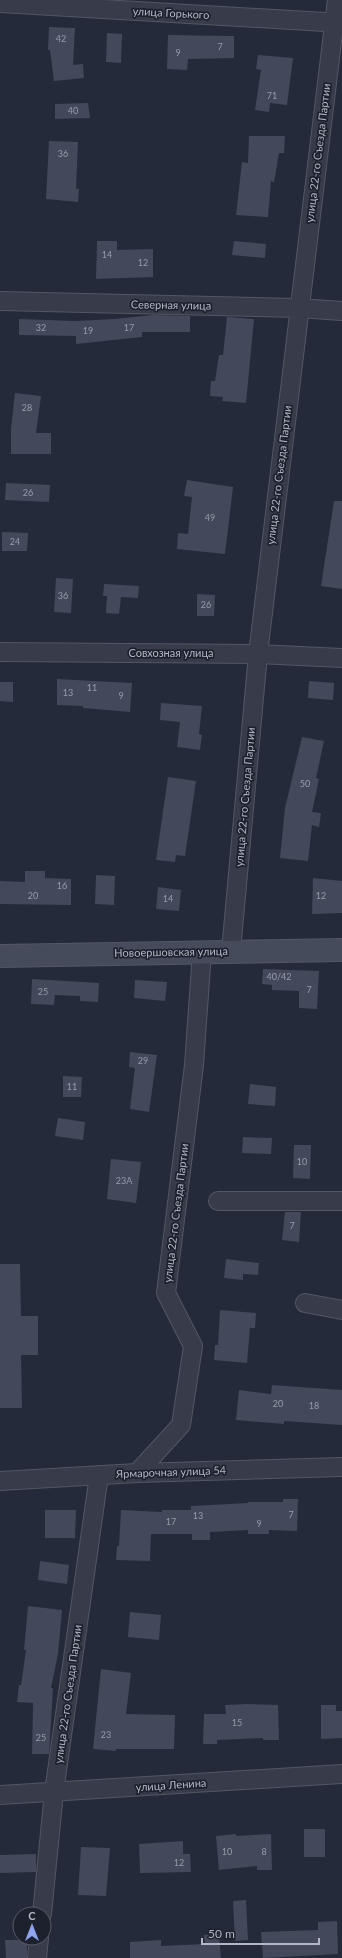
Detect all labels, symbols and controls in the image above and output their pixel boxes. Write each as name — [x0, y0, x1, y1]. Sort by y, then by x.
street label: улица Горького — [132, 4, 210, 21]
house number: 42 — [56, 33, 66, 44]
house number: 7 — [217, 41, 223, 52]
house number: 9 — [175, 47, 181, 58]
street label: улица 22-го Съезда Партии — [303, 83, 332, 223]
house number: 71 — [267, 90, 277, 101]
house number: 40 — [68, 105, 78, 116]
house number: 36 — [58, 148, 68, 159]
house number: 14 — [102, 249, 112, 260]
house number: 12 — [138, 257, 148, 268]
street label: Северная улица — [131, 297, 211, 312]
house number: 32 — [36, 322, 46, 333]
house number: 17 — [124, 322, 134, 333]
house number: 19 — [83, 325, 93, 336]
house number: 28 — [22, 402, 32, 413]
street label: улица 22-го Съезда Партии — [264, 405, 293, 545]
house number: 26 — [23, 487, 33, 498]
house number: 49 — [205, 512, 215, 523]
house number: 24 — [10, 536, 20, 547]
house number: 36 — [58, 590, 68, 601]
house number: 26 — [201, 599, 211, 610]
street label: Совхозная улица — [128, 646, 214, 659]
house number: 11 — [87, 682, 97, 693]
house number: 13 — [63, 687, 73, 698]
house number: 9 — [118, 690, 124, 701]
street label: улица 22-го Съезда Партии — [232, 727, 257, 867]
house number: 50 — [300, 778, 310, 789]
house number: 16 — [57, 880, 67, 891]
house number: 20 — [28, 890, 38, 901]
house number: 12 — [316, 890, 326, 901]
house number: 14 — [163, 893, 173, 904]
street label: Новоершовская улица — [114, 944, 228, 959]
house number: 40/42 — [267, 971, 291, 982]
house number: 7 — [306, 984, 312, 995]
house number: 25 — [38, 986, 48, 997]
house number: 29 — [138, 1055, 148, 1066]
house number: 11 — [67, 1081, 77, 1092]
street label: улица 22-го Съезда Партии — [161, 1143, 190, 1283]
house number: 10 — [297, 1156, 307, 1167]
house number: 23А — [116, 1175, 133, 1186]
house number: 7 — [289, 1220, 295, 1231]
house number: 20 — [273, 1398, 283, 1409]
house number: 18 — [309, 1400, 319, 1411]
street label: Ярмарочная улица 54 — [115, 1463, 227, 1480]
house number: 7 — [288, 1509, 294, 1520]
house number: 13 — [193, 1510, 203, 1521]
house number: 17 — [166, 1516, 176, 1527]
house number: 9 — [256, 1518, 262, 1529]
street label: улица 22-го Съезда Партии — [51, 1624, 84, 1764]
house number: 15 — [232, 1717, 242, 1728]
house number: 23 — [101, 1729, 111, 1740]
house number: 25 — [36, 1732, 46, 1743]
street label: улица Ленина — [135, 1776, 207, 1793]
house number: 10 — [222, 1846, 232, 1857]
house number: 8 — [261, 1846, 267, 1857]
house number: 12 — [174, 1857, 184, 1868]
north arrow — [12, 1906, 52, 1946]
text: С — [28, 1909, 36, 1922]
scale bar — [202, 1920, 319, 1946]
text: 50 m — [208, 1926, 235, 1941]

